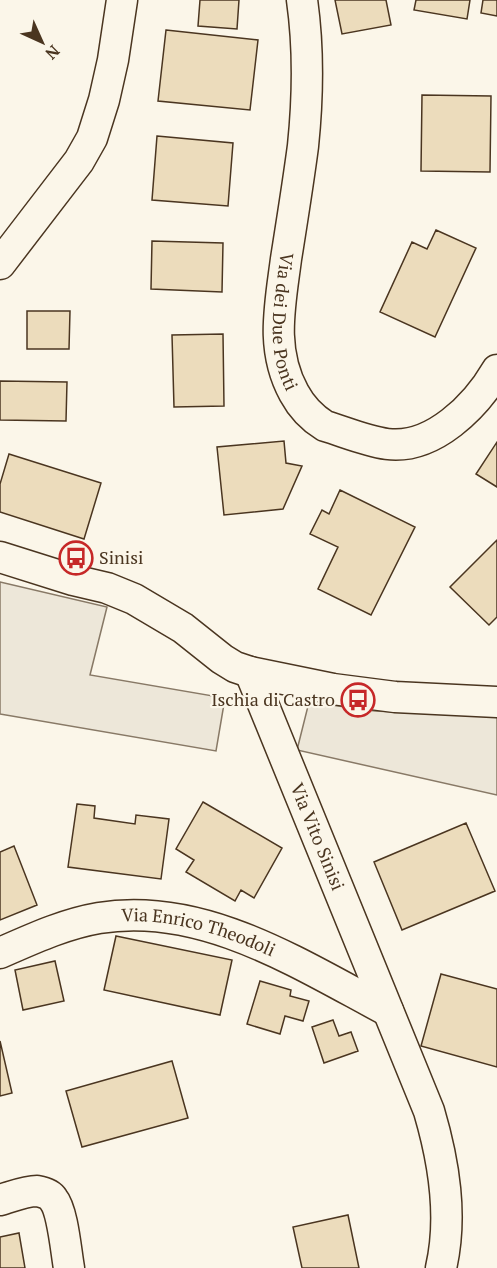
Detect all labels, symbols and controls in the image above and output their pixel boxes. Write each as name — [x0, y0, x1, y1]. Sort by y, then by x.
north arrow — [12, 12, 72, 72]
text: N — [41, 41, 65, 65]
street label: Via dei Due Ponti — [268, 251, 304, 394]
bus stop icon: Sinisi — [58, 540, 94, 576]
place label: Sinisi — [99, 545, 143, 569]
bus stop icon: Ischia di Castro — [340, 682, 376, 718]
place label: Ischia di Castro — [211, 687, 335, 711]
street label: Via Vito Sinisi — [286, 779, 351, 894]
street label: Via Enrico Theodoli — [121, 902, 280, 961]

